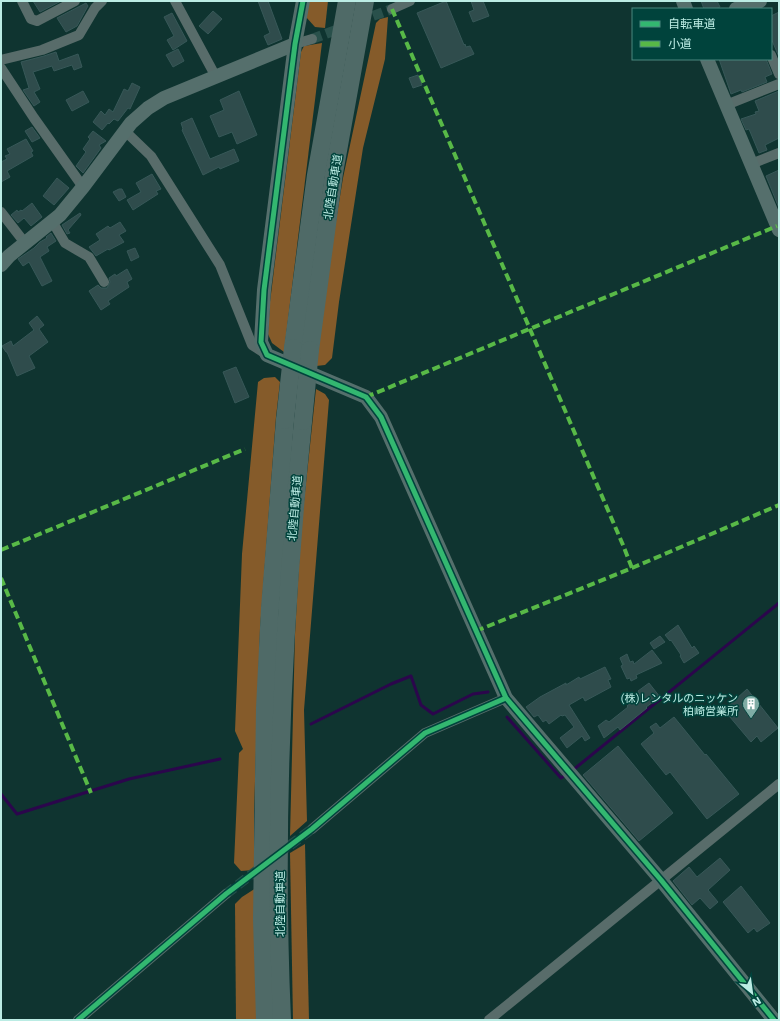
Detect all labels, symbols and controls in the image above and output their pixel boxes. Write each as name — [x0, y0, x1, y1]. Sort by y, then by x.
legend — [632, 8, 772, 60]
text: 自転車道 — [668, 17, 716, 31]
text: 小道 — [668, 37, 692, 51]
street label: 北陸自動車道 — [321, 153, 345, 221]
street label: 北陸自動車道 — [286, 475, 304, 541]
place label: (株)レンタルのニッケン 柏崎営業所 — [621, 692, 739, 718]
building icon: (株)レンタルのニッケン 柏崎営業所 — [741, 694, 761, 719]
street label: 北陸自動車道 — [274, 871, 287, 937]
north arrow — [732, 973, 772, 1013]
text: N — [750, 994, 763, 1009]

